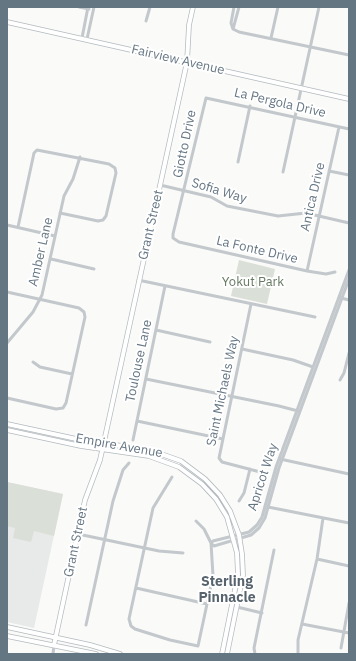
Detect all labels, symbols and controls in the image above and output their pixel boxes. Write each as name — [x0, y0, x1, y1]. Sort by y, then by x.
street label: Fairview Avenue — [130, 42, 226, 78]
street label: La Pergola Drive — [233, 85, 327, 121]
street label: Giotto Drive — [170, 109, 200, 179]
street label: Antica Drive — [297, 161, 329, 233]
street label: Sofia Way — [189, 175, 249, 207]
street label: Grant Street — [135, 188, 167, 262]
street label: Amber Lane — [26, 216, 56, 288]
street label: La Fonte Drive — [215, 233, 299, 267]
park label: Yokut Park — [222, 274, 284, 290]
street label: Toulouse Lane — [123, 318, 155, 404]
street label: Saint Michaels Way — [204, 334, 242, 448]
street label: Empire Avenue — [74, 431, 164, 461]
street label: Apricot Way — [245, 441, 281, 513]
street label: Grant Street — [61, 505, 91, 579]
district label: Sterling Pinnacle — [198, 574, 256, 606]

